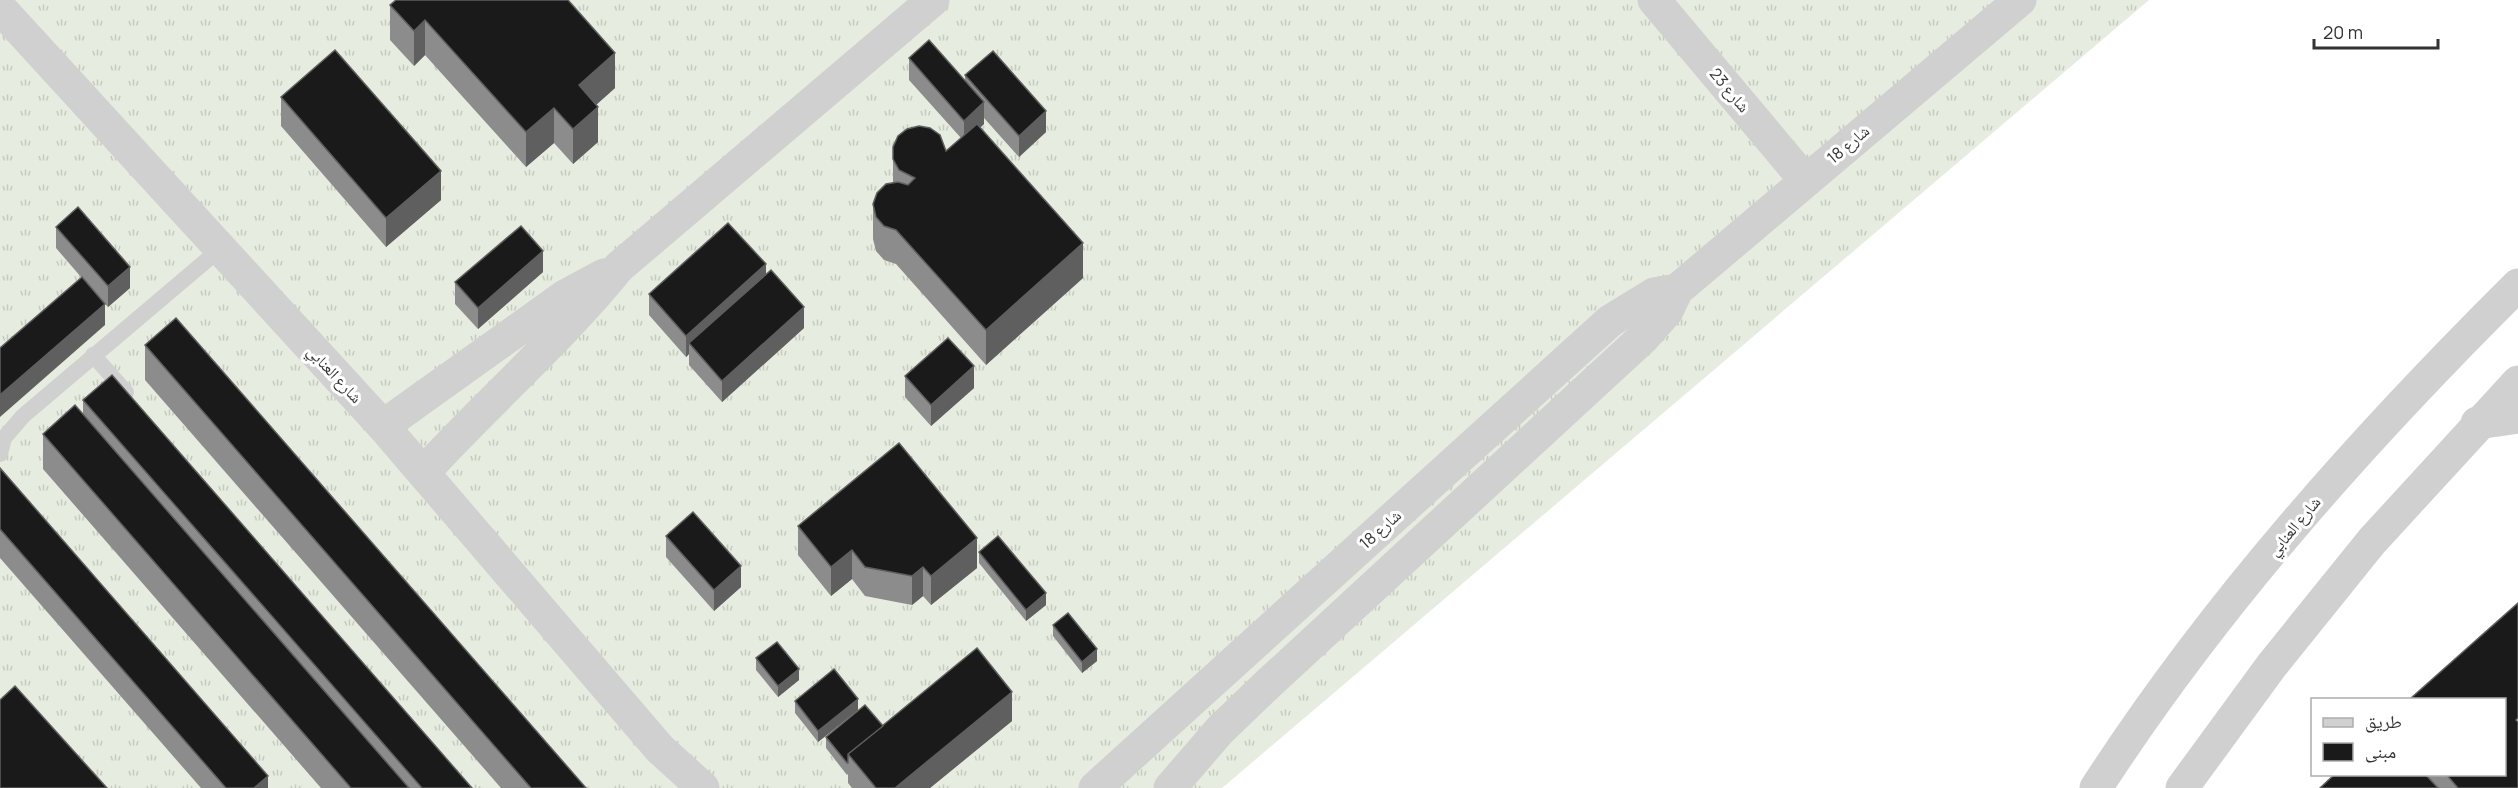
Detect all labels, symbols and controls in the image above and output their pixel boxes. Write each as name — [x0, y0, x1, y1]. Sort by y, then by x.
scale bar — [2314, 12, 2438, 50]
text: 20 m — [2323, 20, 2363, 44]
street label: شارع 23 — [1705, 63, 1755, 117]
street label: شارع 18 — [1822, 120, 1874, 168]
street label: شارع العنابي — [301, 340, 367, 409]
street label: شارع العنابي — [2263, 492, 2327, 562]
street label: شارع 18 — [1354, 504, 1406, 554]
legend — [2311, 698, 2506, 776]
text: طريق — [2365, 709, 2402, 733]
text: مبنى — [2365, 739, 2396, 763]

